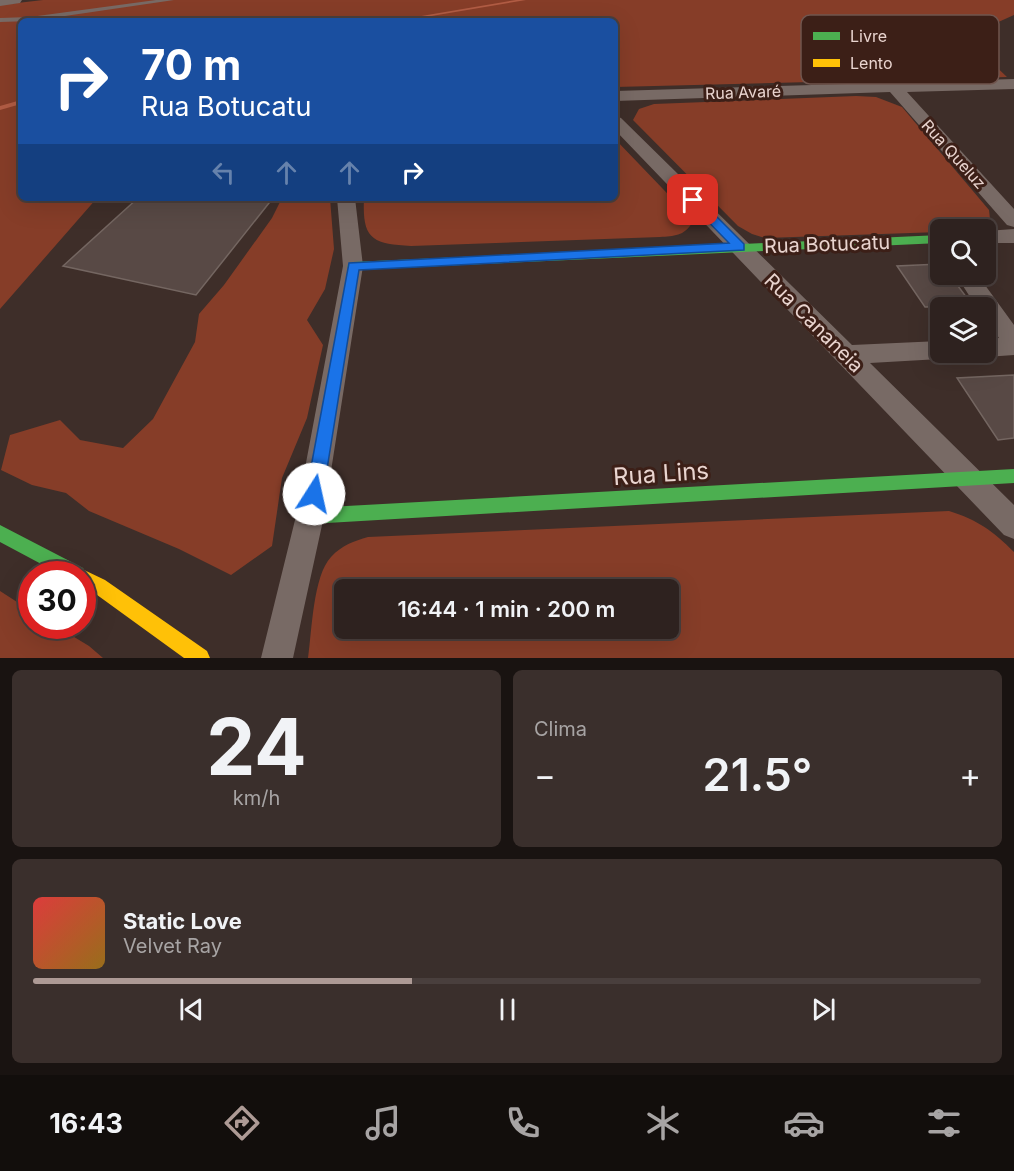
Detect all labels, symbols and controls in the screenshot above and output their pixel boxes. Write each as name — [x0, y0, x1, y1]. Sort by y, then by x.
legend — [801, 15, 999, 84]
text: Livre — [850, 26, 887, 46]
text: 70 m — [141, 39, 241, 90]
icon: right — [42, 42, 120, 120]
text: Lento — [850, 53, 893, 73]
street label: Rua Avaré — [705, 81, 781, 103]
text: Rua Botucatu — [141, 90, 311, 123]
street label: Rua Queluz — [918, 115, 990, 193]
icon: left — [207, 156, 240, 189]
icon: ahead — [270, 156, 303, 189]
icon: ahead — [333, 156, 366, 189]
icon: right — [396, 156, 429, 189]
pin — [667, 174, 718, 225]
icon: arrive — [676, 183, 709, 216]
map controls — [930, 219, 996, 363]
button: search — [930, 219, 996, 285]
street label: Rua Botucatu — [764, 230, 890, 258]
street label: Rua Cananeia — [760, 269, 868, 377]
button: layers — [930, 297, 996, 363]
street label: Rua Lins — [612, 456, 710, 491]
position arrow — [282, 462, 346, 526]
speed limit sign: 30 — [18, 561, 96, 639]
text: 16:44 · 1 min · 200 m — [398, 596, 615, 622]
text: 24 — [206, 699, 307, 794]
text: Clima — [534, 717, 587, 741]
text: 21.5° — [703, 747, 812, 802]
text: − — [534, 755, 556, 795]
text: + — [959, 755, 981, 795]
text: km/h — [233, 786, 280, 810]
text: Static Love — [123, 908, 242, 934]
text: Velvet Ray — [123, 934, 222, 958]
icon: previous — [175, 993, 208, 1026]
icon: pause — [491, 993, 524, 1026]
icon: next — [807, 993, 840, 1026]
icon: directions — [221, 1102, 263, 1144]
icon: music — [362, 1102, 404, 1144]
icon: phone — [502, 1102, 544, 1144]
icon: climate — [642, 1102, 684, 1144]
icon: car — [783, 1102, 825, 1144]
icon: filters — [923, 1102, 965, 1144]
text: 16:43 — [49, 1107, 123, 1140]

